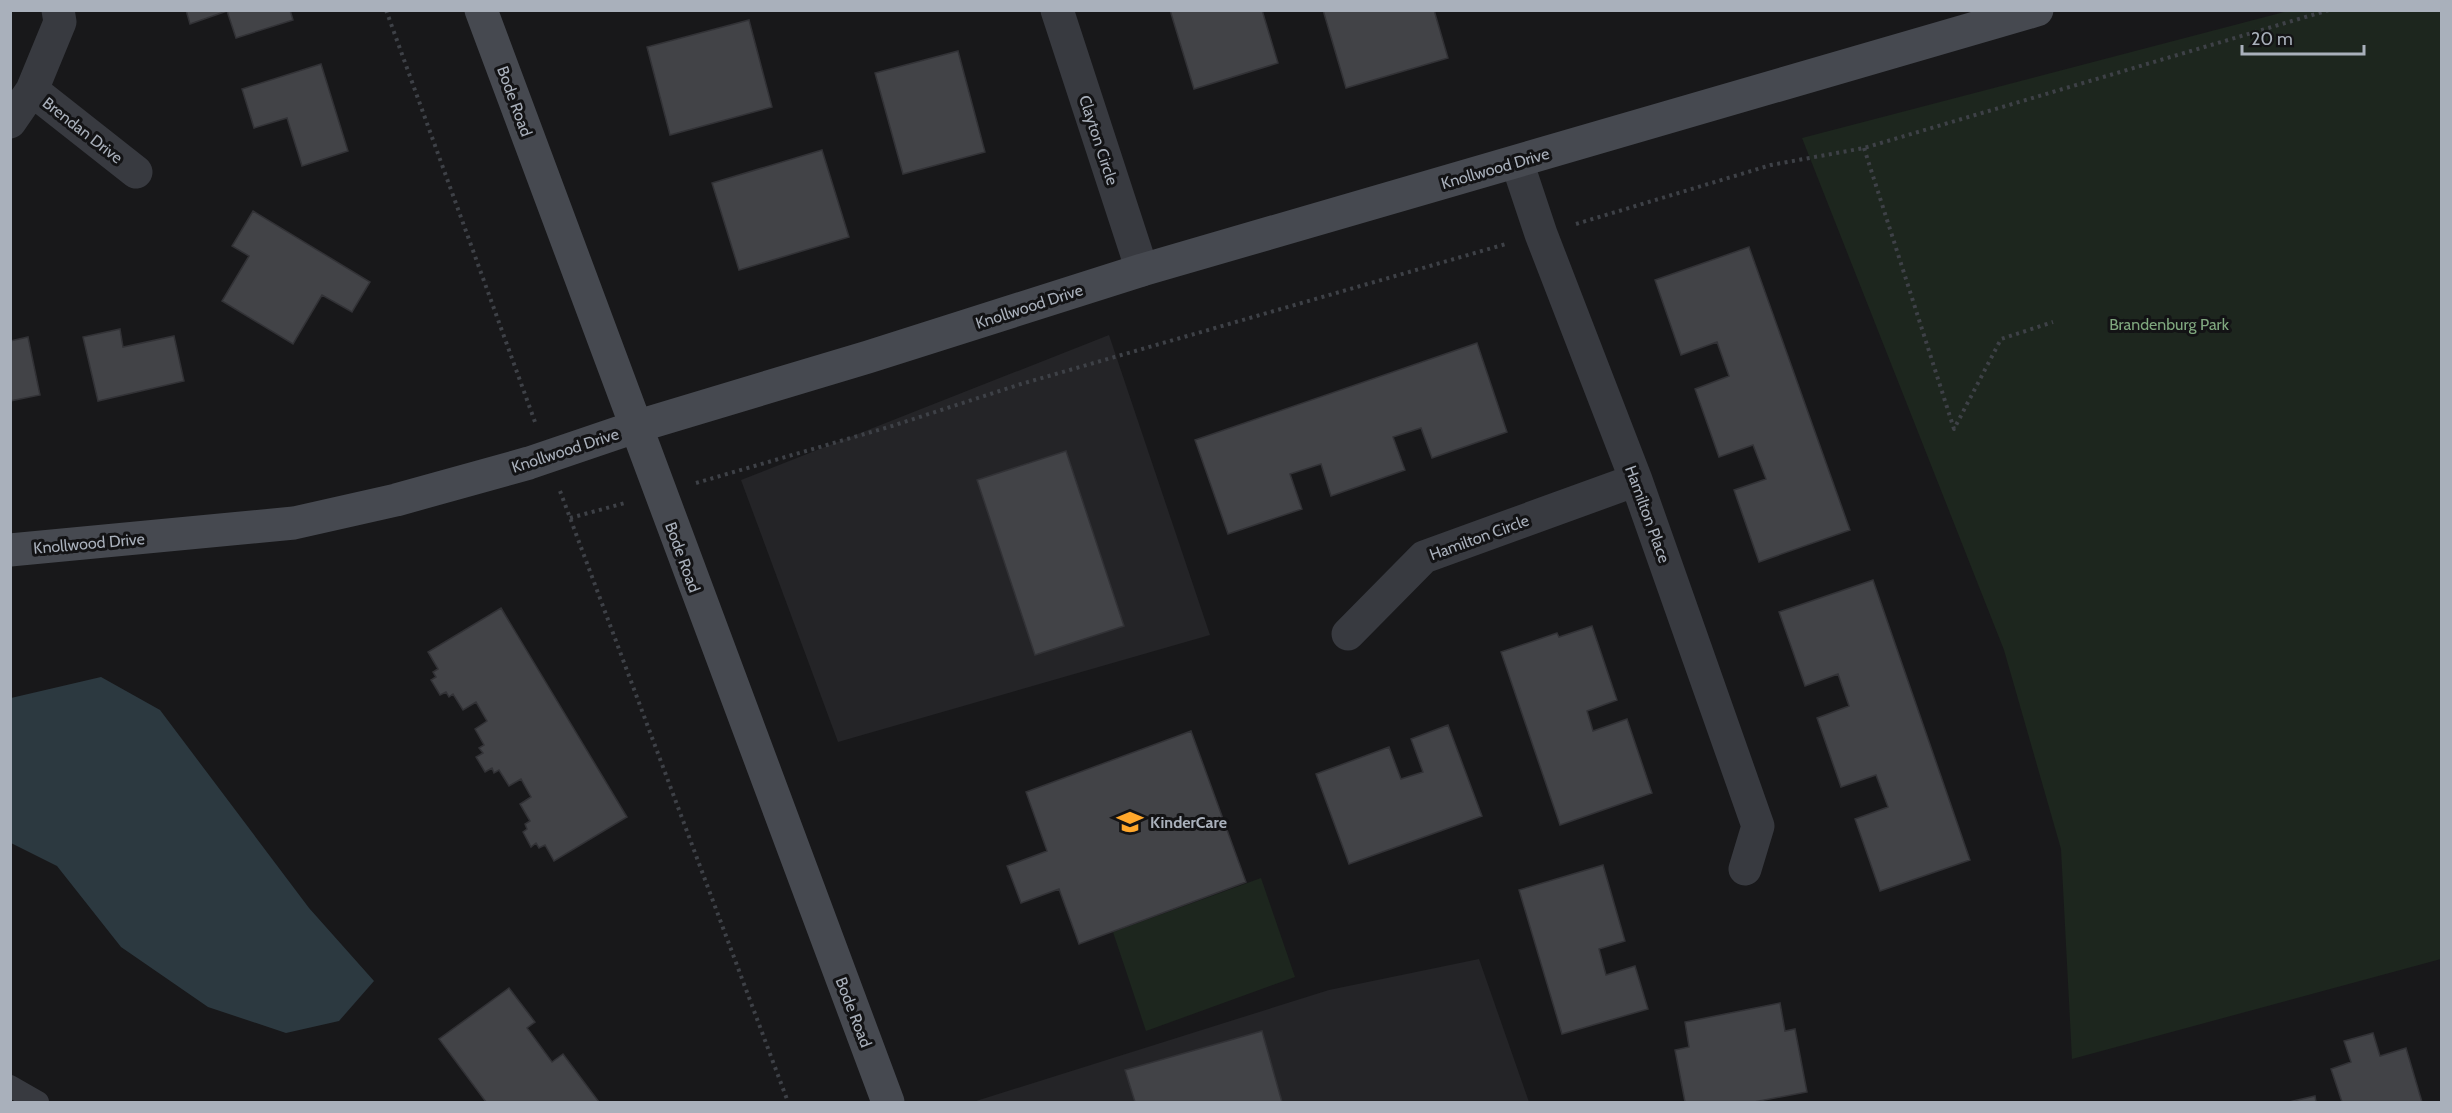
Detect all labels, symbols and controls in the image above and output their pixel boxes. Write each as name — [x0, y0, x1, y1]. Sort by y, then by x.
scale bar — [2242, 18, 2364, 56]
text: 20 m — [2251, 28, 2293, 50]
street label: Bode Road — [493, 63, 536, 139]
street label: Brendan Drive — [39, 93, 127, 168]
street label: Clayton Circle — [1075, 93, 1122, 188]
street label: Knollwood Drive — [1439, 144, 1551, 193]
street label: Knollwood Drive — [973, 280, 1085, 333]
park label: Brandenburg Park — [2109, 315, 2230, 334]
street label: Knollwood Drive — [509, 424, 621, 477]
street label: Hamilton Place — [1621, 463, 1674, 566]
street label: Hamilton Circle — [1427, 511, 1531, 564]
street label: Bode Road — [661, 519, 704, 595]
street label: Knollwood Drive — [33, 529, 146, 558]
school or university icon: KinderCare — [1115, 807, 1145, 837]
place label: KinderCare — [1150, 813, 1227, 832]
street label: Bode Road — [831, 974, 876, 1050]

